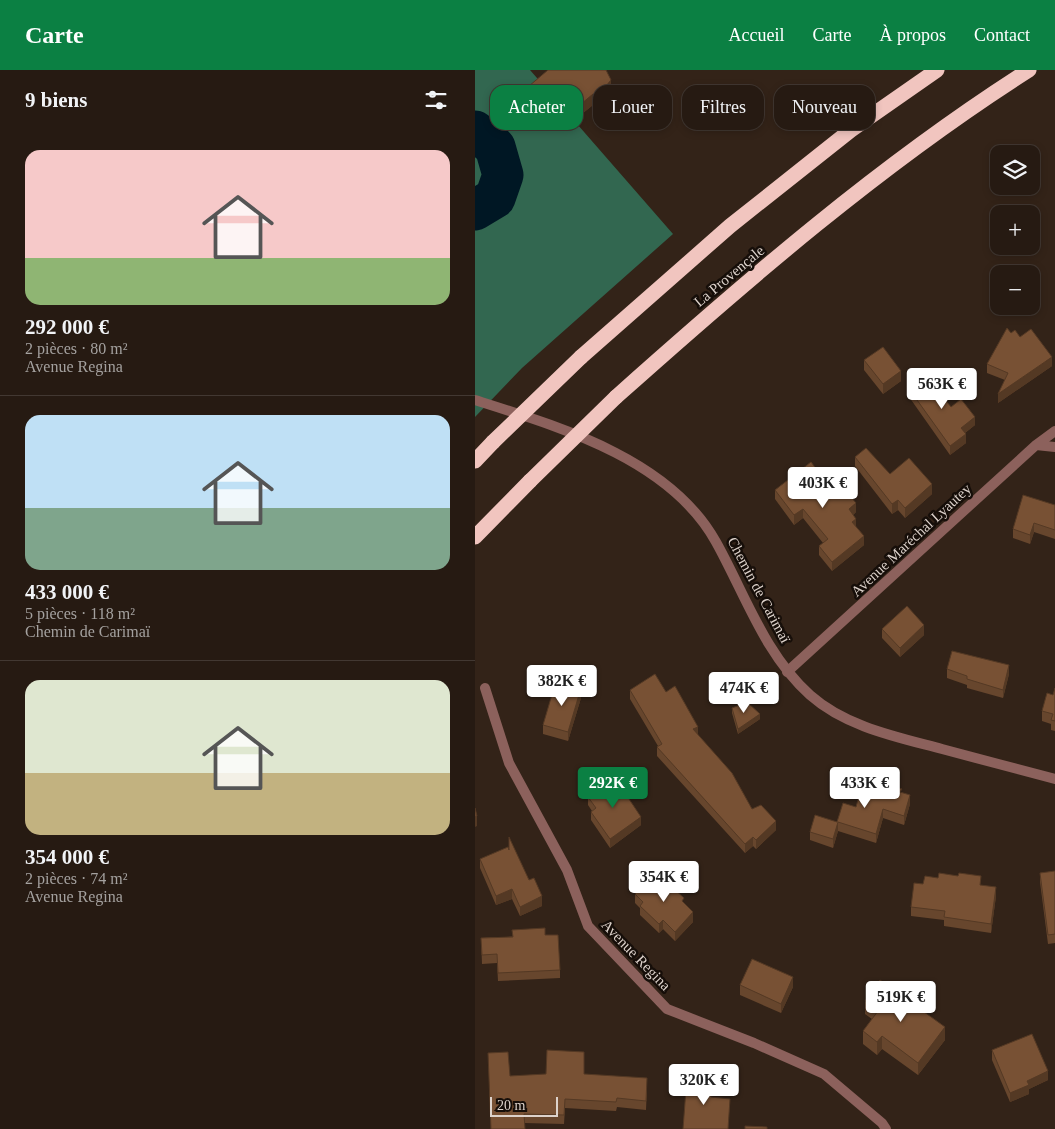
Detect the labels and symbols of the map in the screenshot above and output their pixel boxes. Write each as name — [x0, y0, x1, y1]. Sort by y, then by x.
street label: La Provençale — [691, 242, 767, 310]
pin: 563K € — [901, 368, 983, 410]
pin: 403K € — [782, 466, 864, 509]
street label: Avenue Maréchal Lyautey — [848, 480, 975, 600]
street label: Chemin de Carimaï — [724, 534, 794, 646]
pin: 382K € — [521, 664, 603, 707]
pin: 474K € — [703, 672, 785, 714]
pin: 292K € — [572, 766, 654, 809]
pin: 433K € — [824, 766, 906, 809]
pin: 354K € — [623, 860, 705, 903]
street label: Avenue Regina — [598, 916, 674, 994]
pin: 519K € — [860, 980, 942, 1023]
pin: 320K € — [663, 1064, 745, 1106]
scale bar — [490, 1094, 557, 1117]

